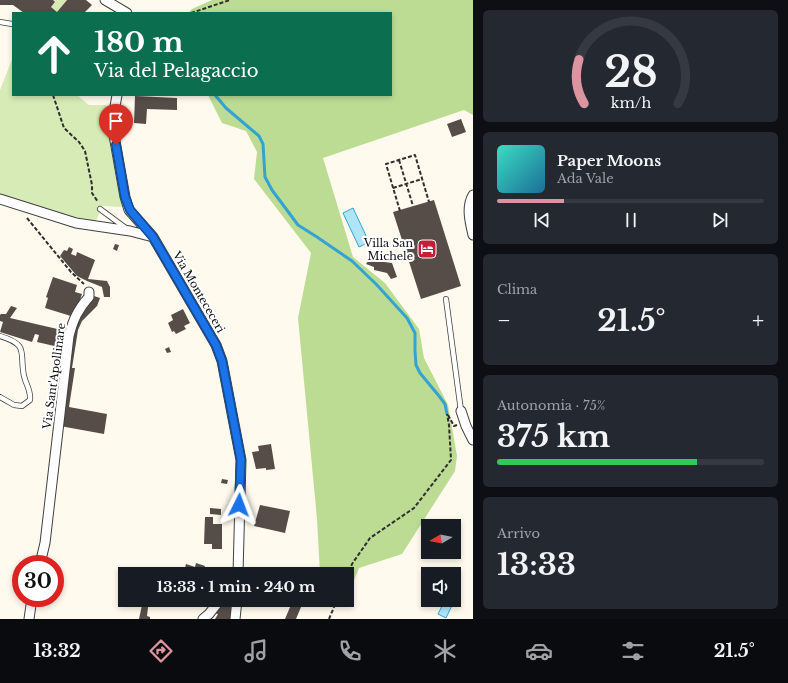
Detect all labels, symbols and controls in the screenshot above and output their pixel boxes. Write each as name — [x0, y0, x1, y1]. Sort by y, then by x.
text: 180 m — [94, 25, 184, 60]
icon: ahead — [28, 28, 80, 80]
text: 28 — [604, 47, 657, 98]
text: Via del Pelagaccio — [94, 60, 258, 82]
text: km/h — [610, 93, 651, 111]
pin — [99, 104, 133, 145]
icon: arrive — [105, 110, 127, 132]
text: Paper Moons — [557, 151, 661, 170]
text: Ada Vale — [557, 170, 614, 187]
icon: previous — [531, 209, 553, 231]
icon: pause — [620, 209, 642, 231]
icon: next — [709, 209, 731, 231]
place label: Villa San Michele — [363, 236, 413, 263]
hotel icon: Villa San Michele — [416, 238, 438, 260]
street label: Via Montececeri — [170, 248, 228, 335]
text: Clima — [497, 281, 537, 298]
text: 21.5° — [597, 302, 666, 339]
text: − — [497, 307, 511, 334]
text: + — [752, 307, 764, 334]
street label: Via Sant'Apollinare — [39, 322, 68, 431]
text: Autonomia · 75% — [497, 397, 606, 414]
text: 375 km — [497, 418, 610, 455]
position arrow — [218, 484, 260, 526]
north arrow — [421, 519, 461, 559]
map controls — [421, 519, 461, 607]
text: Arrivo — [497, 525, 540, 542]
text: 13:33 — [497, 546, 576, 583]
speed limit sign: 30 — [12, 555, 64, 607]
button: sound — [421, 567, 461, 607]
text: 13:33 · 1 min · 240 m — [157, 577, 315, 596]
icon: directions — [147, 637, 175, 665]
icon: music — [242, 637, 270, 665]
icon: phone — [336, 637, 364, 665]
icon: climate — [431, 637, 459, 665]
icon: car — [525, 637, 553, 665]
icon: filters — [619, 637, 647, 665]
text: 13:32 — [33, 640, 81, 662]
text: 21.5° — [714, 640, 755, 662]

